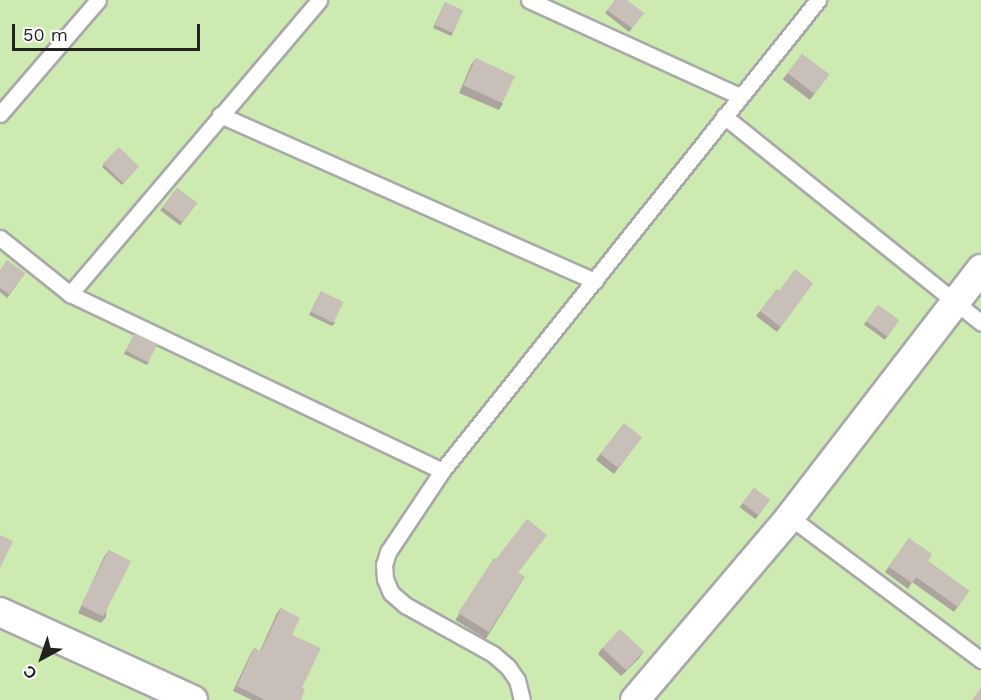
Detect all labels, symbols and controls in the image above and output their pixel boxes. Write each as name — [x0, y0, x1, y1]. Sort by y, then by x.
scale bar — [15, 12, 202, 50]
text: 50 m — [23, 24, 68, 45]
north arrow — [12, 628, 72, 688]
text: С — [20, 661, 41, 683]

